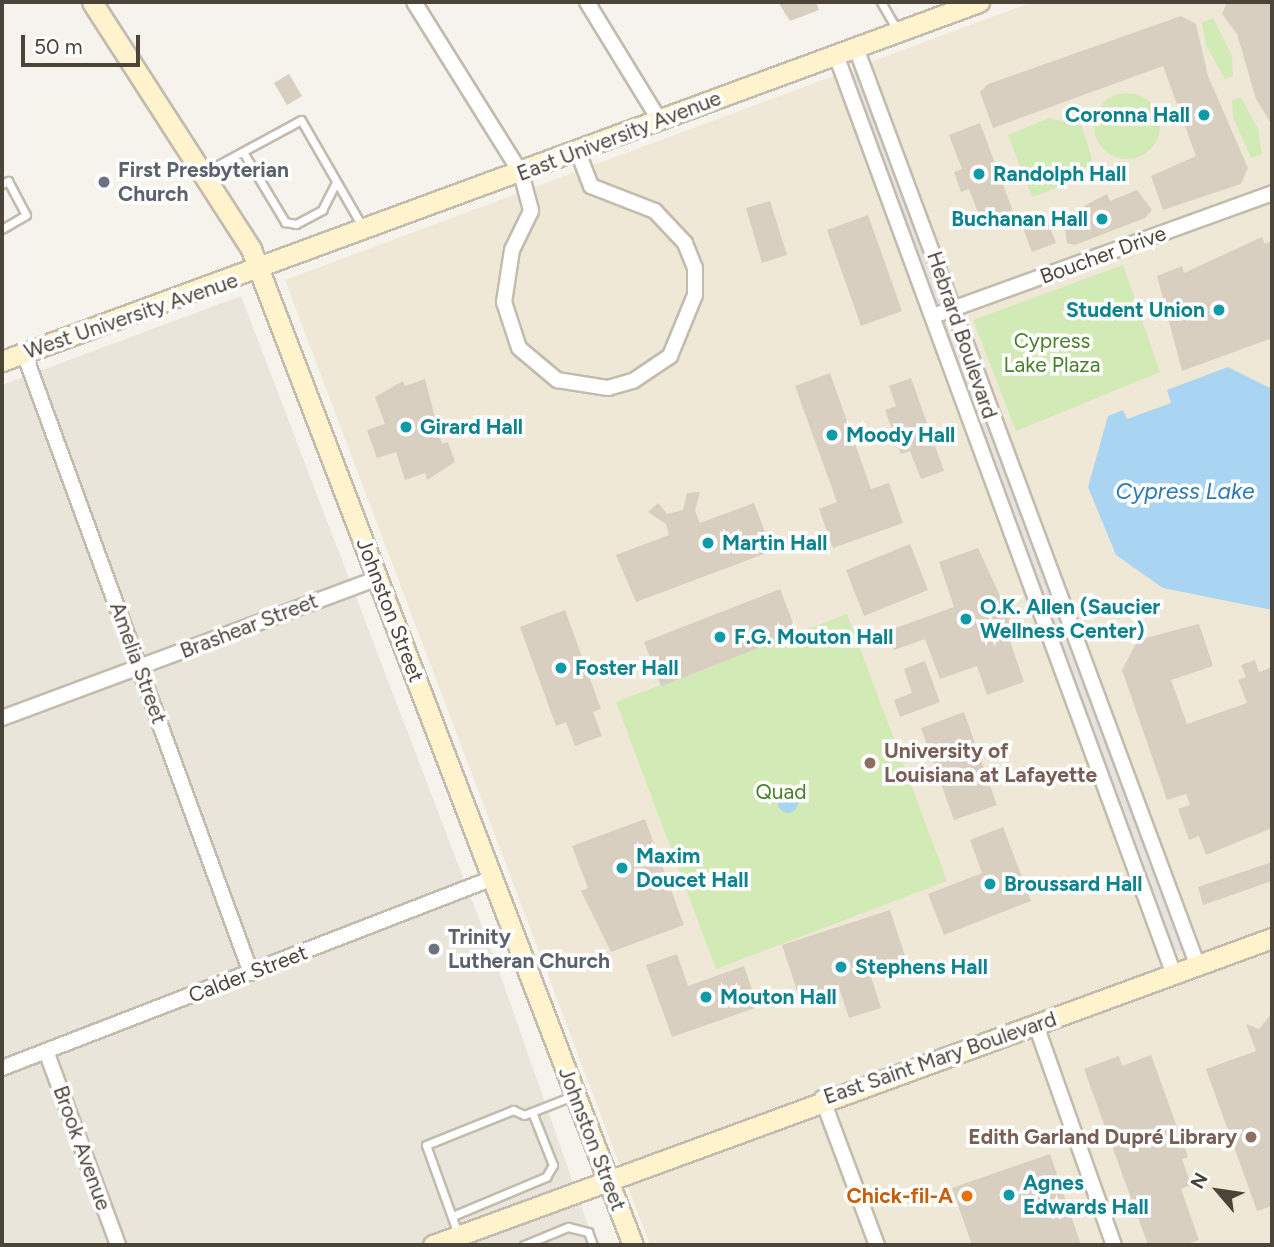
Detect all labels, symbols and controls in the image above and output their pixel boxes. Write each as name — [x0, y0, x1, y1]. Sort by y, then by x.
scale bar — [24, 21, 144, 65]
text: 50 m — [34, 34, 83, 59]
street label: East University Avenue — [513, 85, 725, 187]
place label: Coronna Hall — [1065, 102, 1190, 128]
marker: Coronna Hall — [1196, 107, 1212, 123]
place label: First Presbyterian Church — [118, 157, 289, 207]
place label: Randolph Hall — [993, 161, 1126, 187]
marker: Randolph Hall — [971, 166, 987, 182]
marker: First Presbyterian Church — [96, 174, 112, 190]
place label: Buchanan Hall — [951, 206, 1088, 232]
marker: Buchanan Hall — [1094, 211, 1110, 227]
street label: Boucher Drive — [1037, 221, 1169, 289]
street label: Hebrard Boulevard — [922, 248, 1002, 422]
street label: West University Avenue — [21, 268, 241, 364]
place label: Student Union — [1066, 297, 1205, 323]
marker: Student Union — [1211, 302, 1227, 318]
park label: Cypress Lake Plaza — [1004, 328, 1100, 378]
place label: Girard Hall — [420, 414, 523, 440]
marker: Girard Hall — [398, 419, 414, 435]
place label: Moody Hall — [846, 422, 955, 448]
marker: Moody Hall — [824, 427, 840, 443]
water label: Cypress Lake — [1116, 477, 1254, 505]
place label: Martin Hall — [722, 530, 827, 556]
street label: Johnston Street — [351, 535, 429, 685]
marker: Martin Hall — [700, 535, 716, 551]
street label: Brashear Street — [177, 588, 321, 664]
place label: O.K. Allen (Saucier Wellness Center) — [980, 594, 1160, 644]
street label: Amelia Street — [104, 599, 172, 727]
marker: O.K. Allen (Saucier Wellness Center) — [958, 611, 974, 627]
place label: F.G. Mouton Hall — [734, 624, 893, 650]
marker: F.G. Mouton Hall — [712, 629, 728, 645]
place label: Foster Hall — [575, 655, 679, 681]
marker: Foster Hall — [553, 660, 569, 676]
place label: University of Louisiana at Lafayette — [884, 738, 1097, 788]
marker: University of Louisiana at Lafayette — [862, 755, 878, 771]
park label: Quad — [755, 779, 807, 805]
place label: Maxim Doucet Hall — [636, 843, 749, 893]
marker: Maxim Doucet Hall — [614, 860, 630, 876]
place label: Broussard Hall — [1004, 871, 1142, 897]
marker: Broussard Hall — [982, 876, 998, 892]
place label: Trinity Lutheran Church — [448, 924, 610, 974]
street label: Calder Street — [185, 940, 311, 1008]
marker: Trinity Lutheran Church — [426, 941, 442, 957]
place label: Stephens Hall — [855, 954, 988, 980]
marker: Stephens Hall — [833, 959, 849, 975]
place label: Mouton Hall — [720, 984, 837, 1010]
marker: Mouton Hall — [698, 989, 714, 1005]
street label: East Saint Mary Boulevard — [820, 1006, 1060, 1110]
street label: Johnston Street — [553, 1064, 631, 1214]
street label: Brook Avenue — [48, 1082, 116, 1214]
place label: Edith Garland Dupré Library — [968, 1124, 1237, 1150]
marker: Edith Garland Dupré Library — [1243, 1129, 1259, 1145]
north arrow — [1183, 1156, 1253, 1226]
text: N — [1186, 1169, 1213, 1193]
place label: Agnes Edwards Hall — [1023, 1170, 1149, 1220]
place label: Chick-fil-A — [846, 1183, 953, 1209]
marker: Agnes Edwards Hall — [1001, 1187, 1017, 1203]
marker: Chick-fil-A — [959, 1188, 975, 1204]

